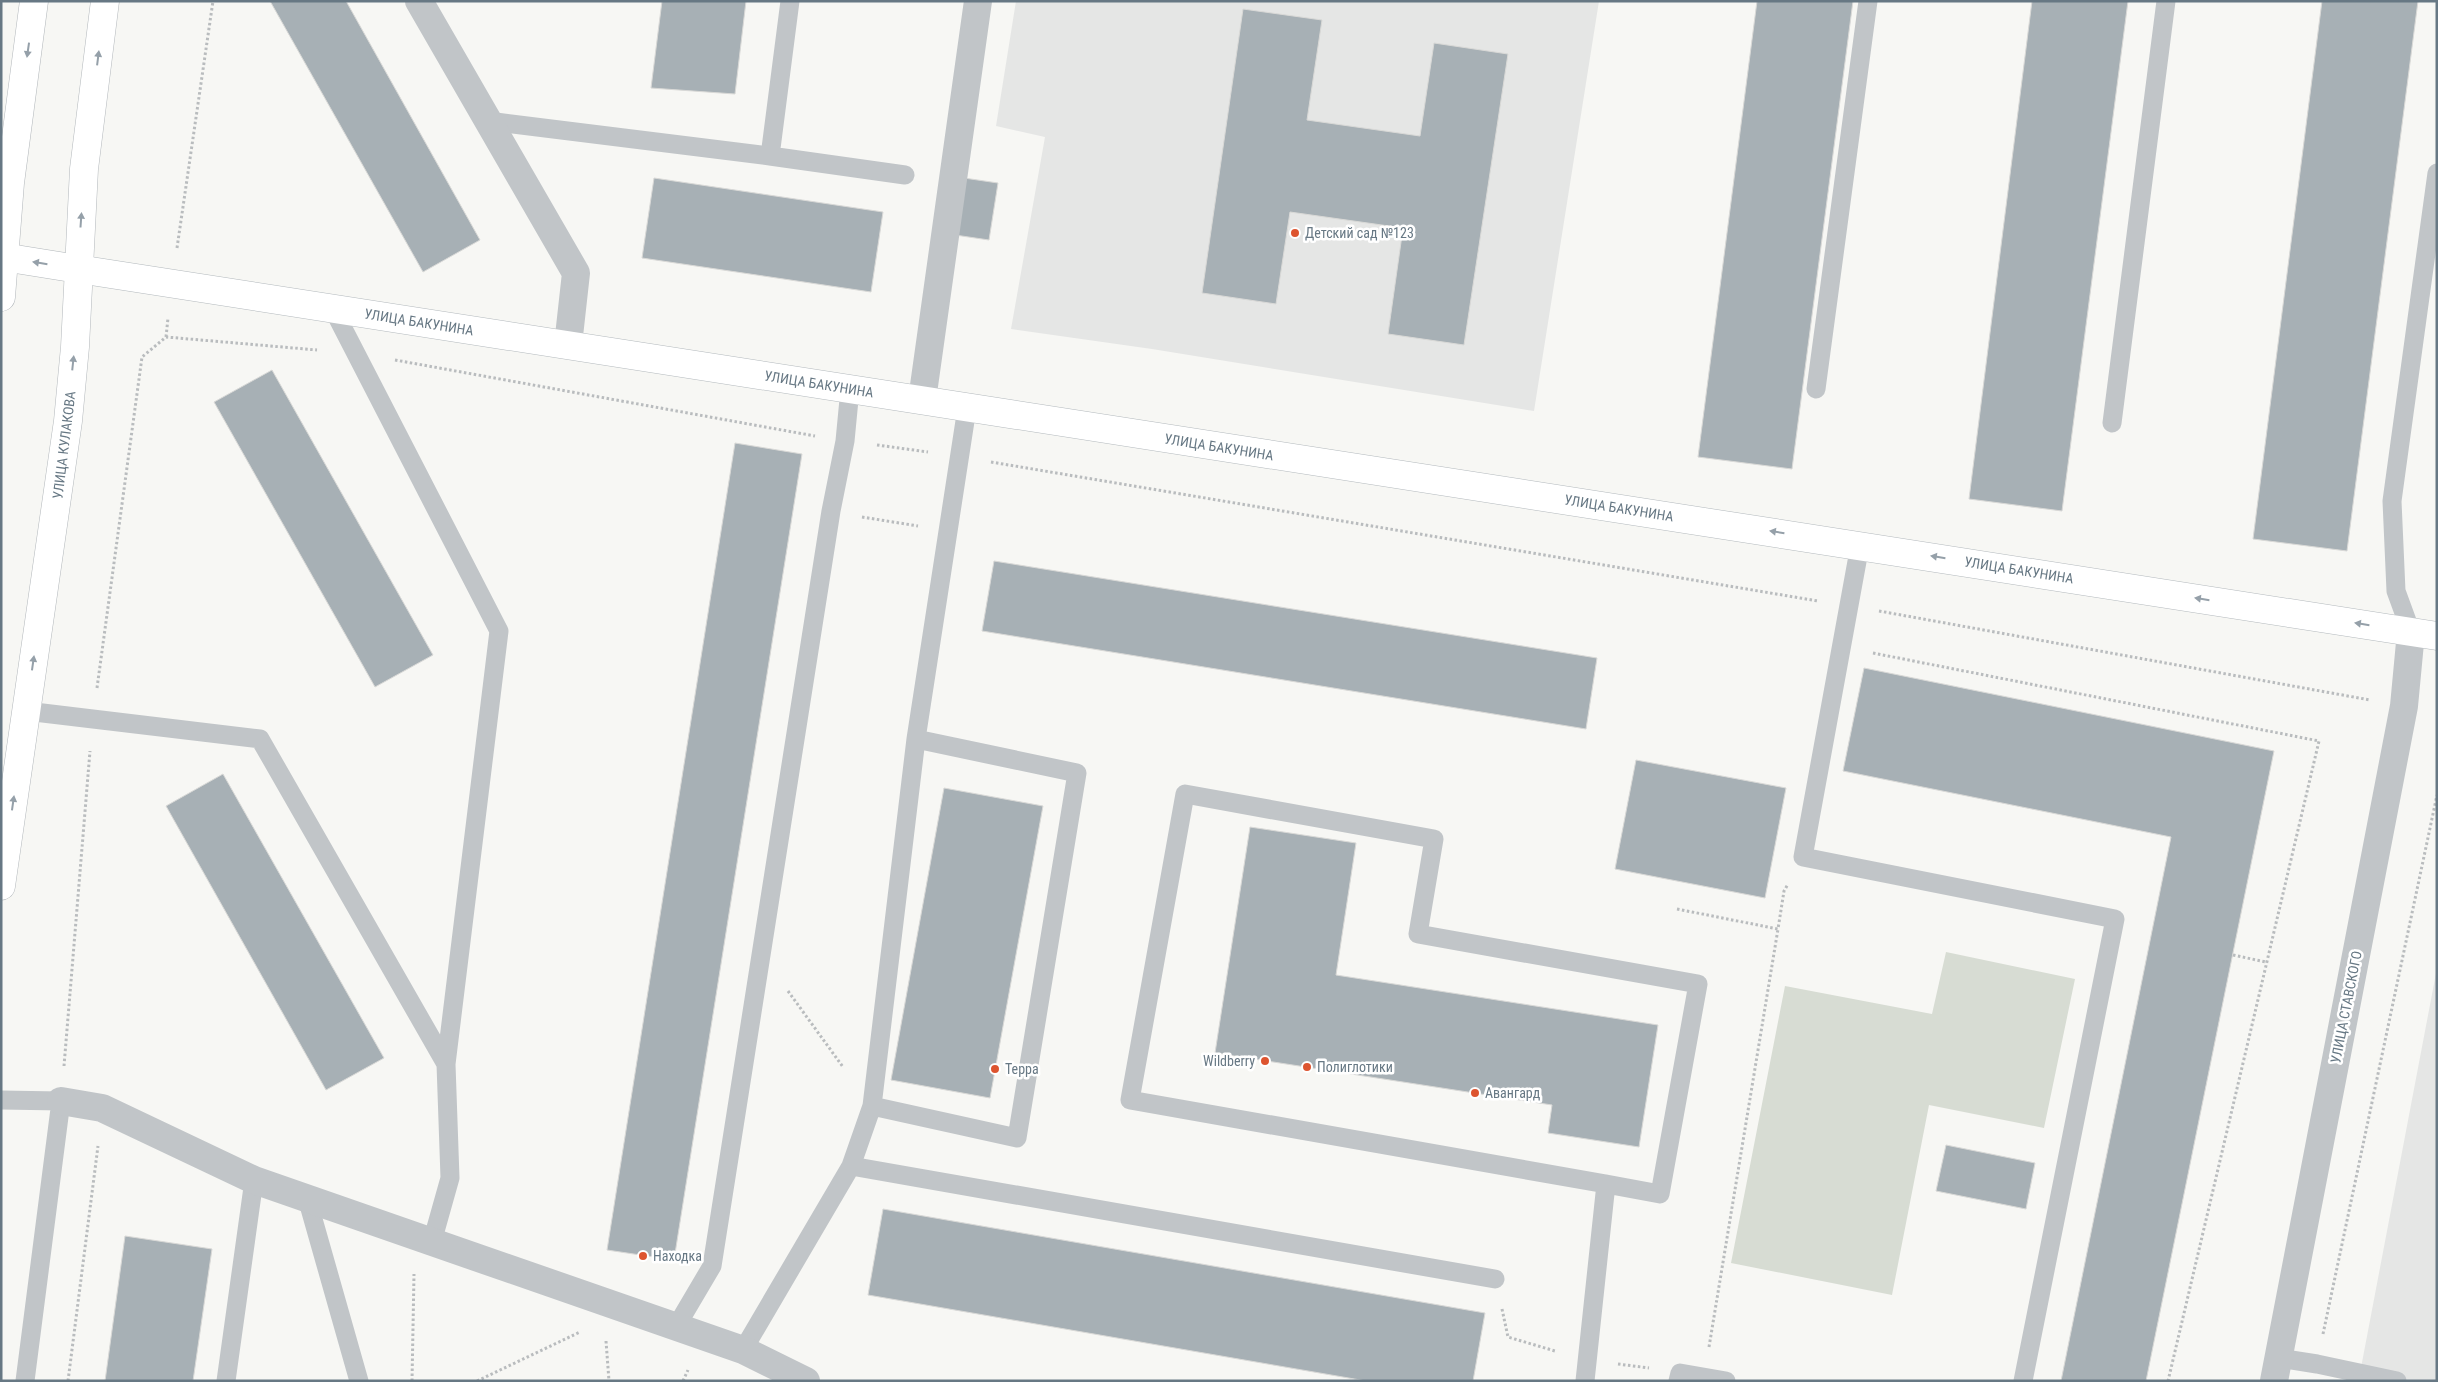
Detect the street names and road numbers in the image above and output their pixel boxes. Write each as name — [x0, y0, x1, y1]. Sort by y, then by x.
street label: УЛИЦА БАКУНИНА — [363, 305, 475, 339]
street label: УЛИЦА БАКУНИНА — [763, 367, 875, 401]
street label: УЛИЦА КУЛАКОВА — [49, 390, 79, 500]
street label: УЛИЦА БАКУНИНА — [1163, 430, 1275, 464]
street label: УЛИЦА БАКУНИНА — [1563, 491, 1675, 525]
street label: УЛИЦА БАКУНИНА — [1963, 553, 2075, 587]
street label: УЛИЦА СТАВСКОГО — [2327, 950, 2365, 1064]

